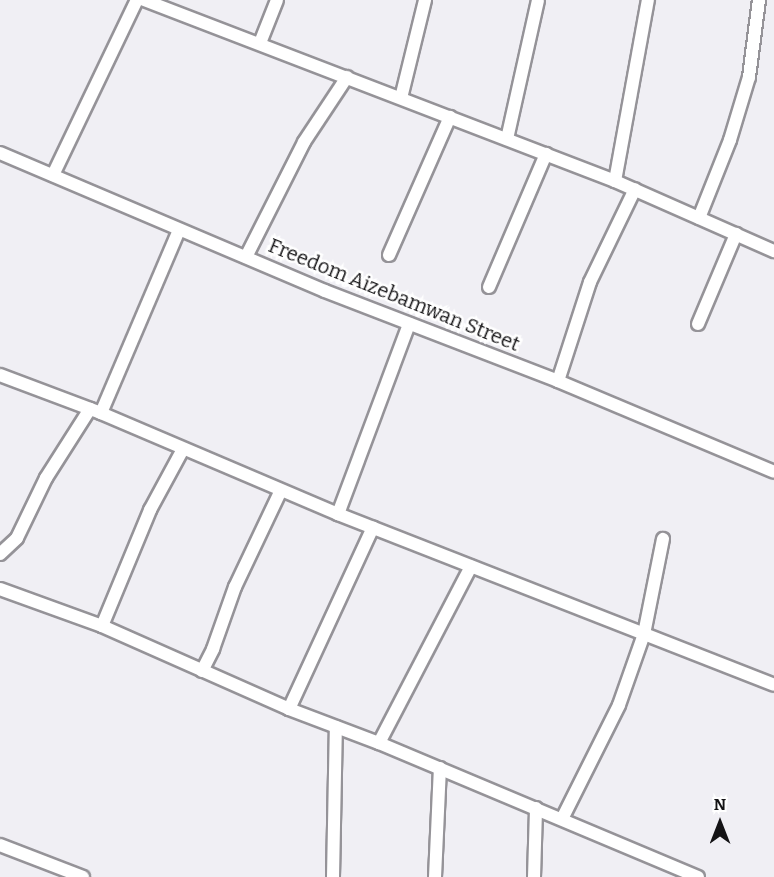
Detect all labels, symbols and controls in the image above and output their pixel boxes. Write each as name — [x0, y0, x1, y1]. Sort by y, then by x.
street label: Freedom Aizebamwan Street — [265, 234, 523, 356]
north arrow — [690, 793, 750, 853]
text: N — [714, 795, 726, 814]

